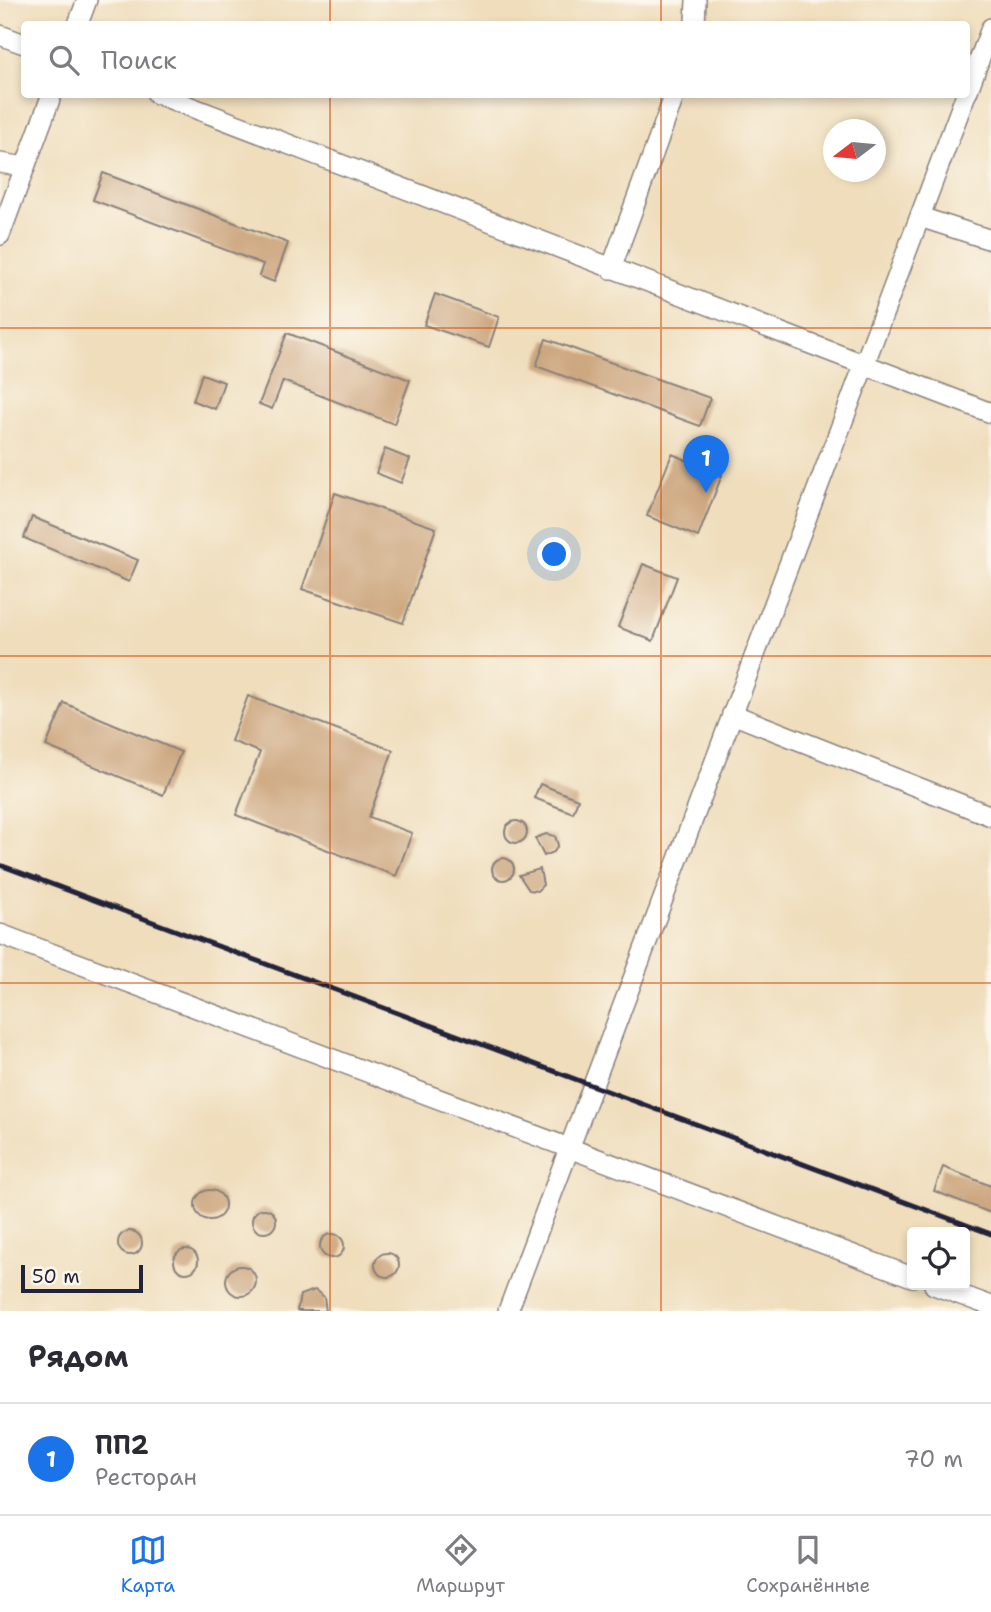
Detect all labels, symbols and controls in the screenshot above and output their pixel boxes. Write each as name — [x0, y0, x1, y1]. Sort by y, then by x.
search box — [21, 21, 970, 98]
icon: search — [45, 41, 83, 79]
text: Поиск — [101, 42, 177, 77]
north arrow — [823, 119, 886, 182]
pin: 1 — [683, 435, 729, 493]
your location — [537, 537, 571, 571]
map controls — [907, 1227, 970, 1290]
button: locate — [907, 1227, 970, 1290]
scale bar — [21, 1262, 144, 1294]
text: 50 m — [32, 1264, 80, 1289]
text: Рядом — [28, 1336, 128, 1377]
text: ПП2 — [95, 1427, 149, 1462]
text: 1 — [46, 1444, 56, 1474]
text: 70 m — [904, 1444, 963, 1474]
text: Ресторан — [95, 1462, 197, 1492]
tab: Карта — [121, 1531, 175, 1598]
tab: Маршрут — [416, 1531, 505, 1598]
tab: Сохранённые — [746, 1531, 870, 1598]

